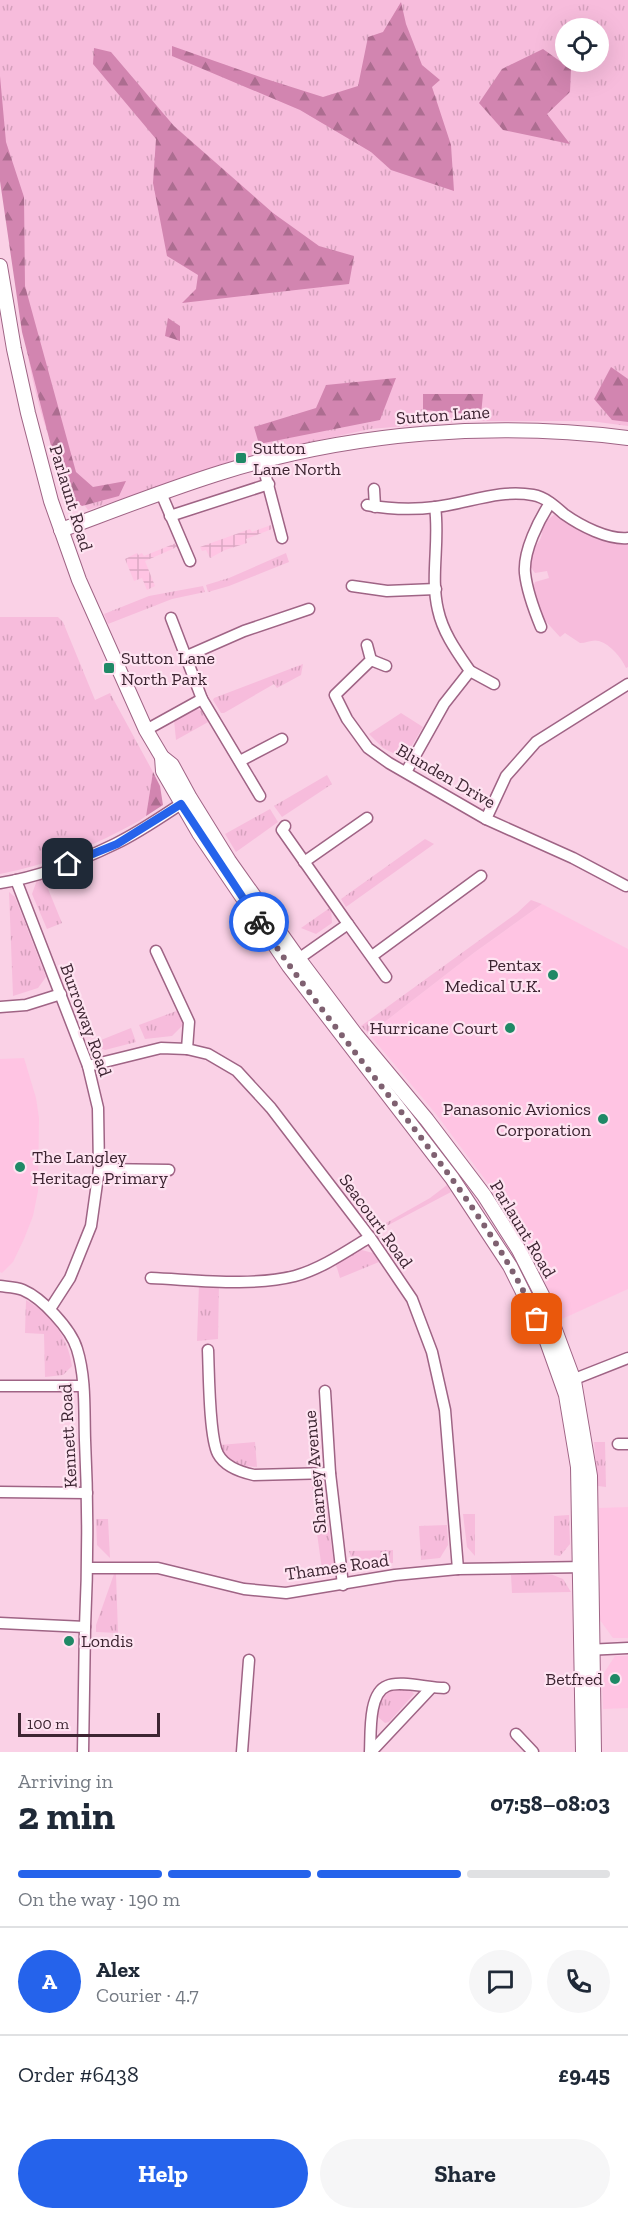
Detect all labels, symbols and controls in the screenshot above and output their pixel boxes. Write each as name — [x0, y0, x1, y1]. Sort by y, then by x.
map controls — [555, 18, 609, 72]
button: locate — [555, 18, 609, 72]
street label: Sutton Lane — [395, 401, 491, 429]
place label: Sutton Lane North — [253, 437, 341, 480]
street label: Parlaunt Road — [44, 442, 98, 554]
marker: Sutton Lane North — [234, 451, 248, 465]
place label: Sutton Lane North Park — [121, 647, 215, 690]
marker: Sutton Lane North Park — [102, 661, 116, 675]
street label: Blunden Drive — [392, 739, 500, 813]
pin — [42, 838, 93, 889]
icon: home — [51, 847, 84, 880]
courier — [229, 892, 289, 952]
icon: bike — [243, 906, 276, 939]
place label: Pentax Medical U.K. — [445, 954, 541, 997]
street label: Burroway Road — [55, 960, 117, 1080]
marker: Pentax Medical U.K. — [546, 968, 560, 982]
place label: Hurricane Court — [369, 1017, 498, 1039]
marker: Hurricane Court — [503, 1021, 517, 1035]
place label: Panasonic Avionics Corporation — [443, 1098, 592, 1141]
marker: Panasonic Avionics Corporation — [596, 1112, 610, 1126]
place label: The Langley Heritage Primary — [32, 1146, 169, 1189]
marker: The Langley Heritage Primary — [13, 1160, 27, 1174]
street label: Seacourt Road — [334, 1169, 418, 1273]
street label: Parlaunt Road — [485, 1176, 561, 1282]
pin — [511, 1293, 562, 1344]
icon: bag — [520, 1302, 553, 1335]
street label: Kennett Road — [54, 1383, 82, 1489]
street label: Sharney Avenue — [299, 1409, 331, 1535]
street label: Thames Road — [284, 1549, 390, 1585]
place label: Londis — [81, 1630, 133, 1652]
marker: Londis — [62, 1634, 76, 1648]
place label: Betfred — [545, 1668, 603, 1690]
marker: Betfred — [608, 1672, 622, 1686]
scale bar — [18, 1710, 160, 1738]
text: 100 m — [27, 1714, 69, 1733]
text: Arriving in — [18, 1769, 113, 1793]
text: 07:58–08:03 — [490, 1790, 610, 1817]
text: 2 min — [18, 1792, 115, 1839]
text: On the way · 190 m — [18, 1887, 180, 1911]
button: chat — [469, 1950, 532, 2013]
button: phone — [547, 1950, 610, 2013]
text: Alex — [96, 1956, 140, 1983]
text: A — [42, 1968, 57, 1995]
text: Courier · 4.7 — [96, 1983, 199, 2007]
text: Order #6438 — [18, 2061, 139, 2088]
text: £9.45 — [558, 2061, 610, 2088]
button: Help — [18, 2139, 308, 2208]
button: Share — [320, 2139, 610, 2208]

